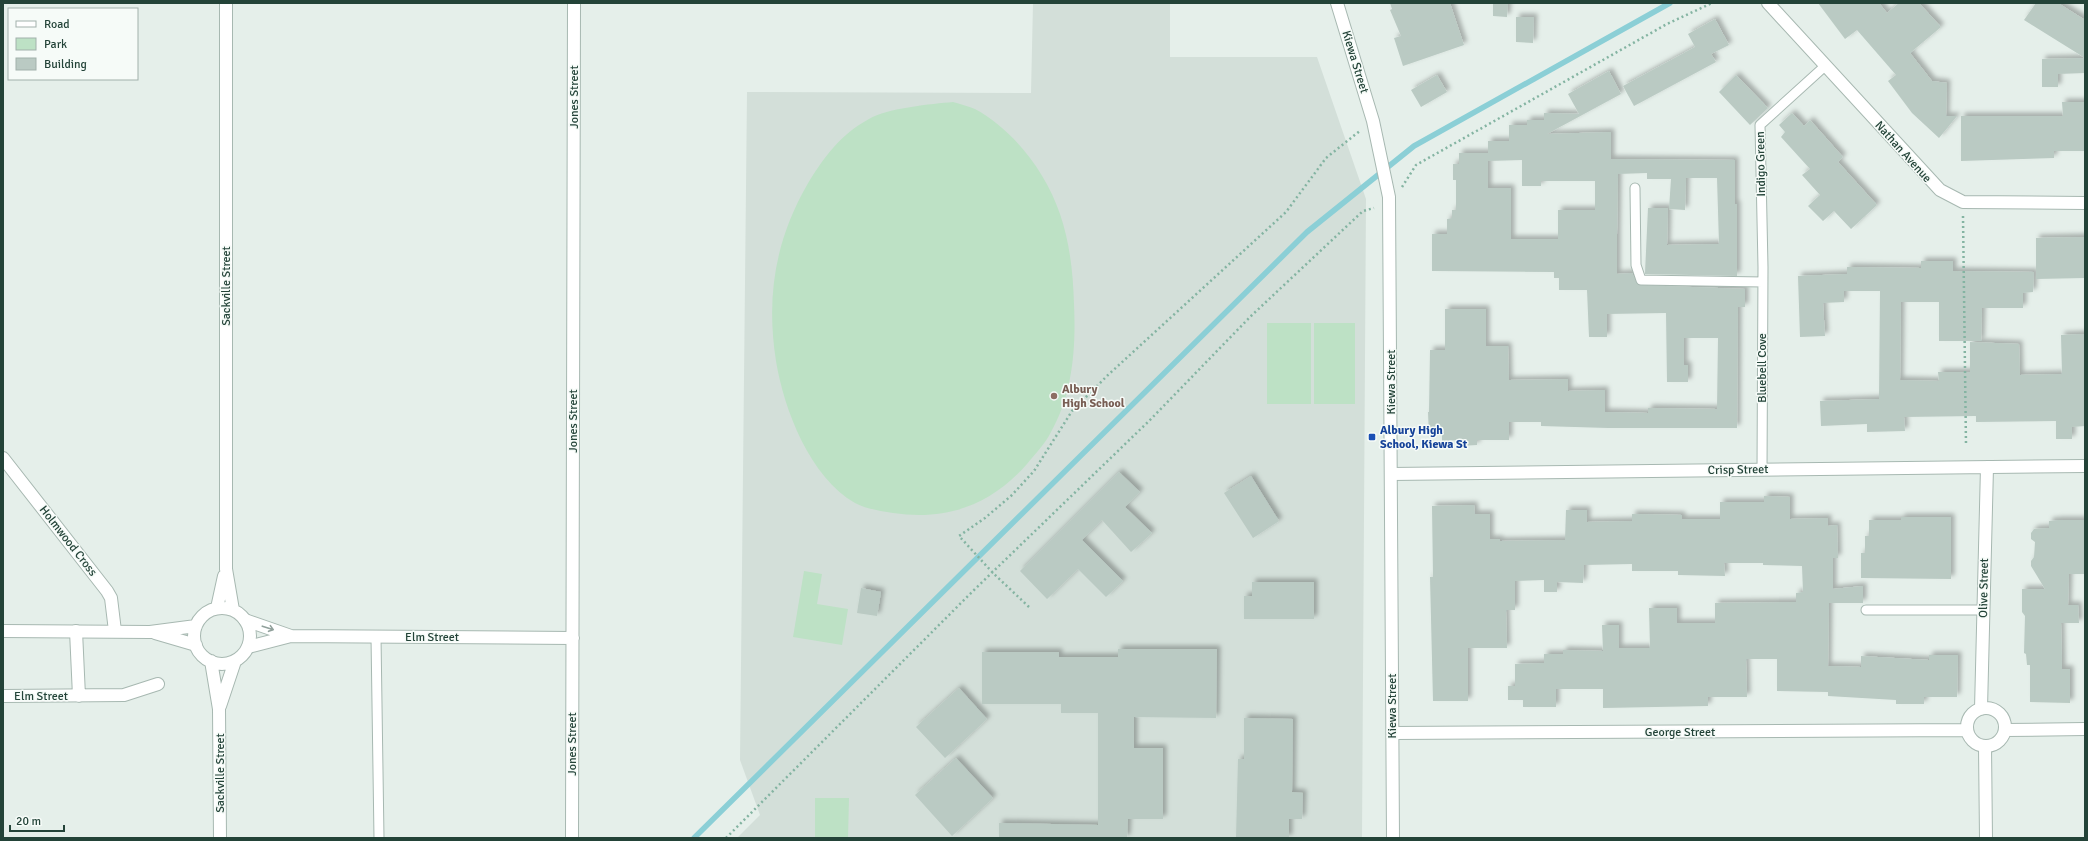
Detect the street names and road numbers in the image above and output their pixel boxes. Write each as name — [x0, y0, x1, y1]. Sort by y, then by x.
street label: Kiewa Street — [1338, 29, 1372, 95]
street label: Jones Street — [567, 65, 582, 129]
street label: Nathan Avenue — [1871, 118, 1935, 186]
street label: Indigo Green — [1753, 131, 1769, 197]
street label: Sackville Street — [219, 246, 234, 326]
street label: Bluebell Cove — [1755, 333, 1770, 403]
street label: Kiewa Street — [1384, 350, 1399, 414]
street label: Jones Street — [566, 389, 581, 453]
street label: Crisp Street — [1708, 462, 1768, 478]
street label: Holmwood Cross — [36, 503, 100, 579]
street label: Olive Street — [1976, 558, 1992, 618]
street label: Elm Street — [405, 630, 459, 645]
street label: Kiewa Street — [1385, 674, 1400, 738]
street label: Elm Street — [14, 689, 68, 704]
street label: Jones Street — [565, 712, 580, 776]
street label: George Street — [1645, 725, 1715, 740]
street label: Sackville Street — [213, 733, 228, 813]

